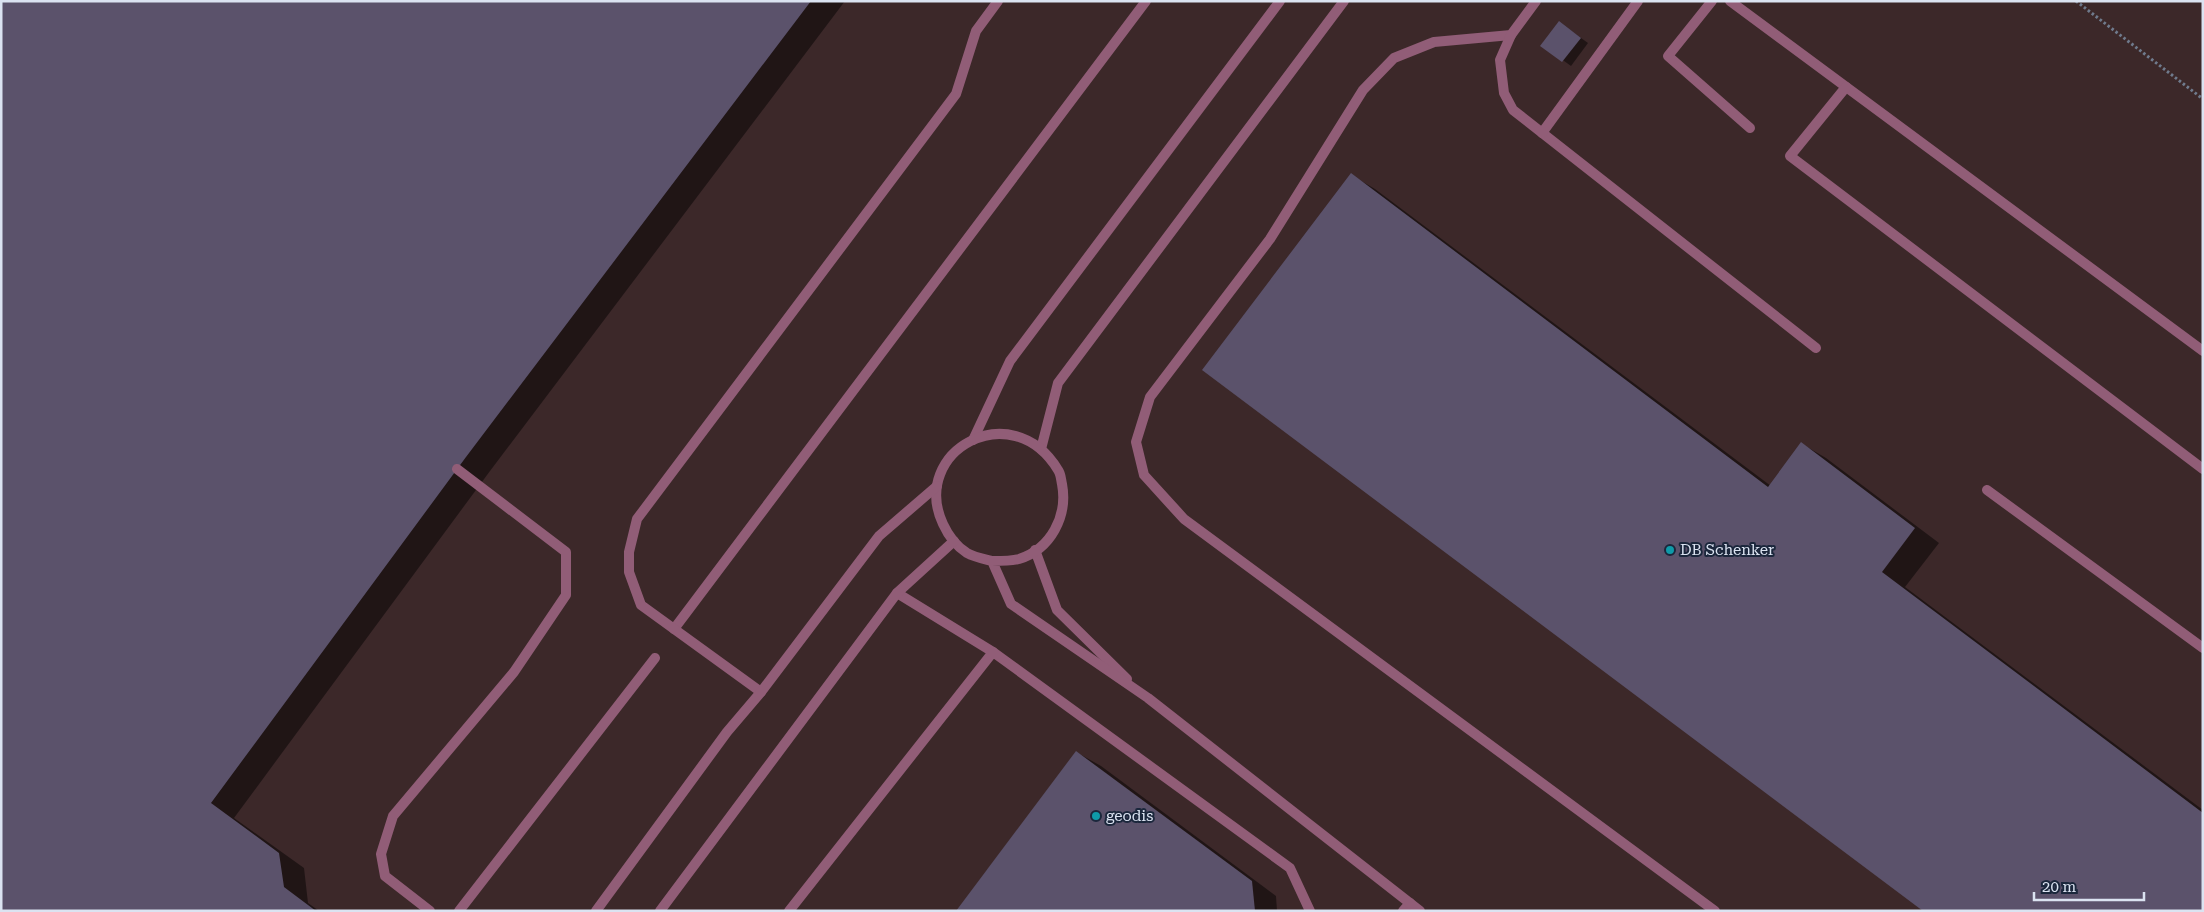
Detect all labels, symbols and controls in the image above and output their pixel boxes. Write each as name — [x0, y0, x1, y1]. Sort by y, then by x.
place label: DB Schenker — [1680, 541, 1774, 559]
marker: DB Schenker — [1664, 544, 1676, 556]
place label: geodis — [1106, 807, 1153, 825]
marker: geodis — [1090, 810, 1102, 822]
scale bar — [2034, 870, 2144, 902]
text: 20 m — [2042, 878, 2077, 896]

